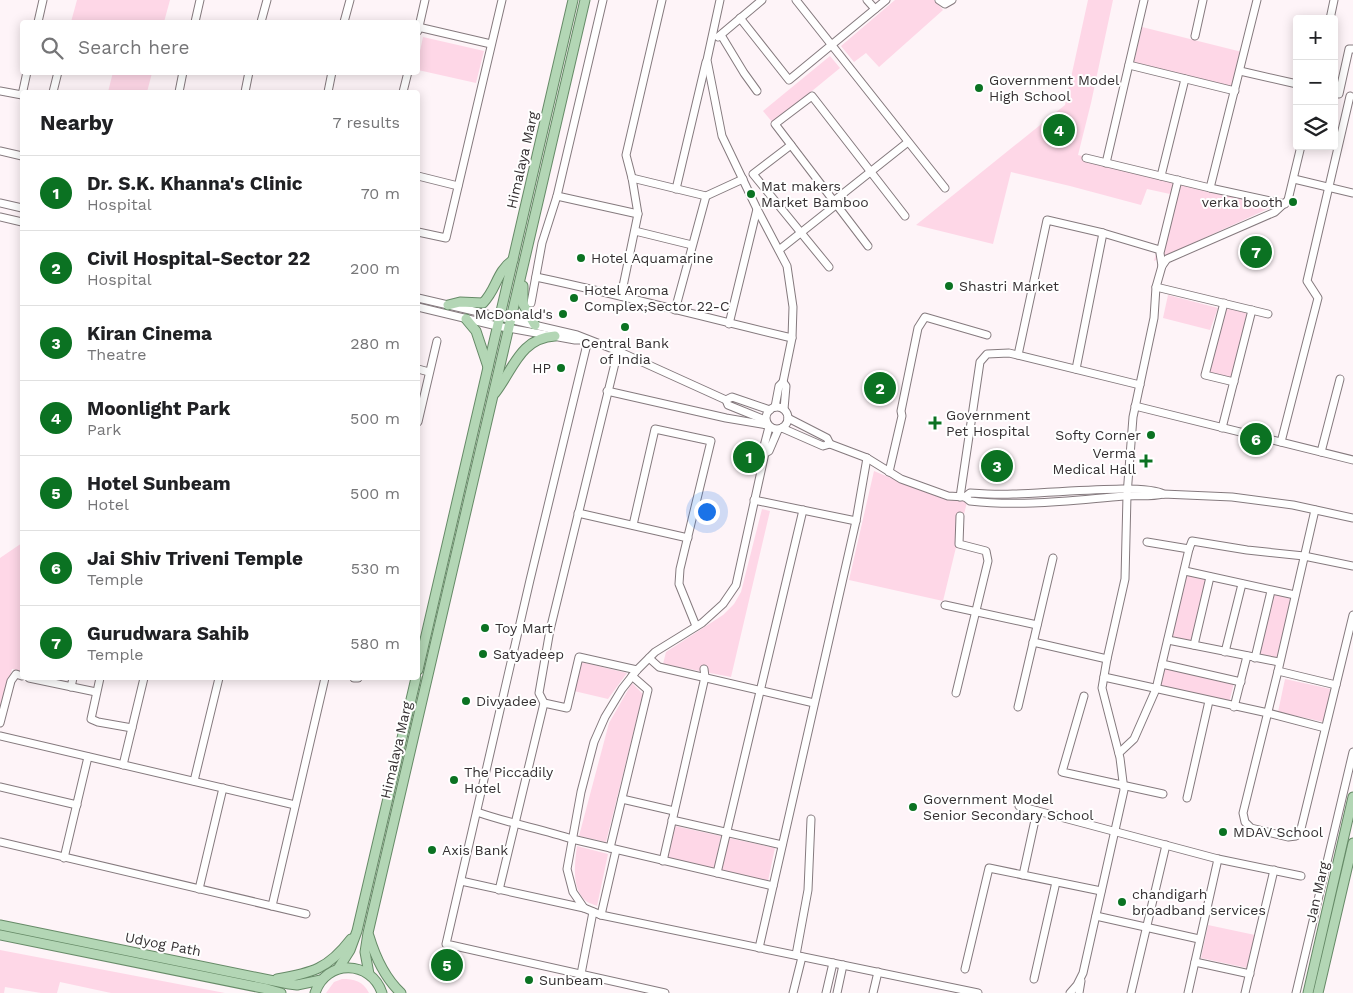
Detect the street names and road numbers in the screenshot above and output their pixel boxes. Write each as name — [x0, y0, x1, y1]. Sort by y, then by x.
street label: Himalaya Marg — [503, 109, 541, 210]
street label: Himalaya Marg — [377, 699, 415, 800]
street label: Jan Marg — [1302, 860, 1332, 924]
street label: Udyog Path — [124, 929, 202, 959]

